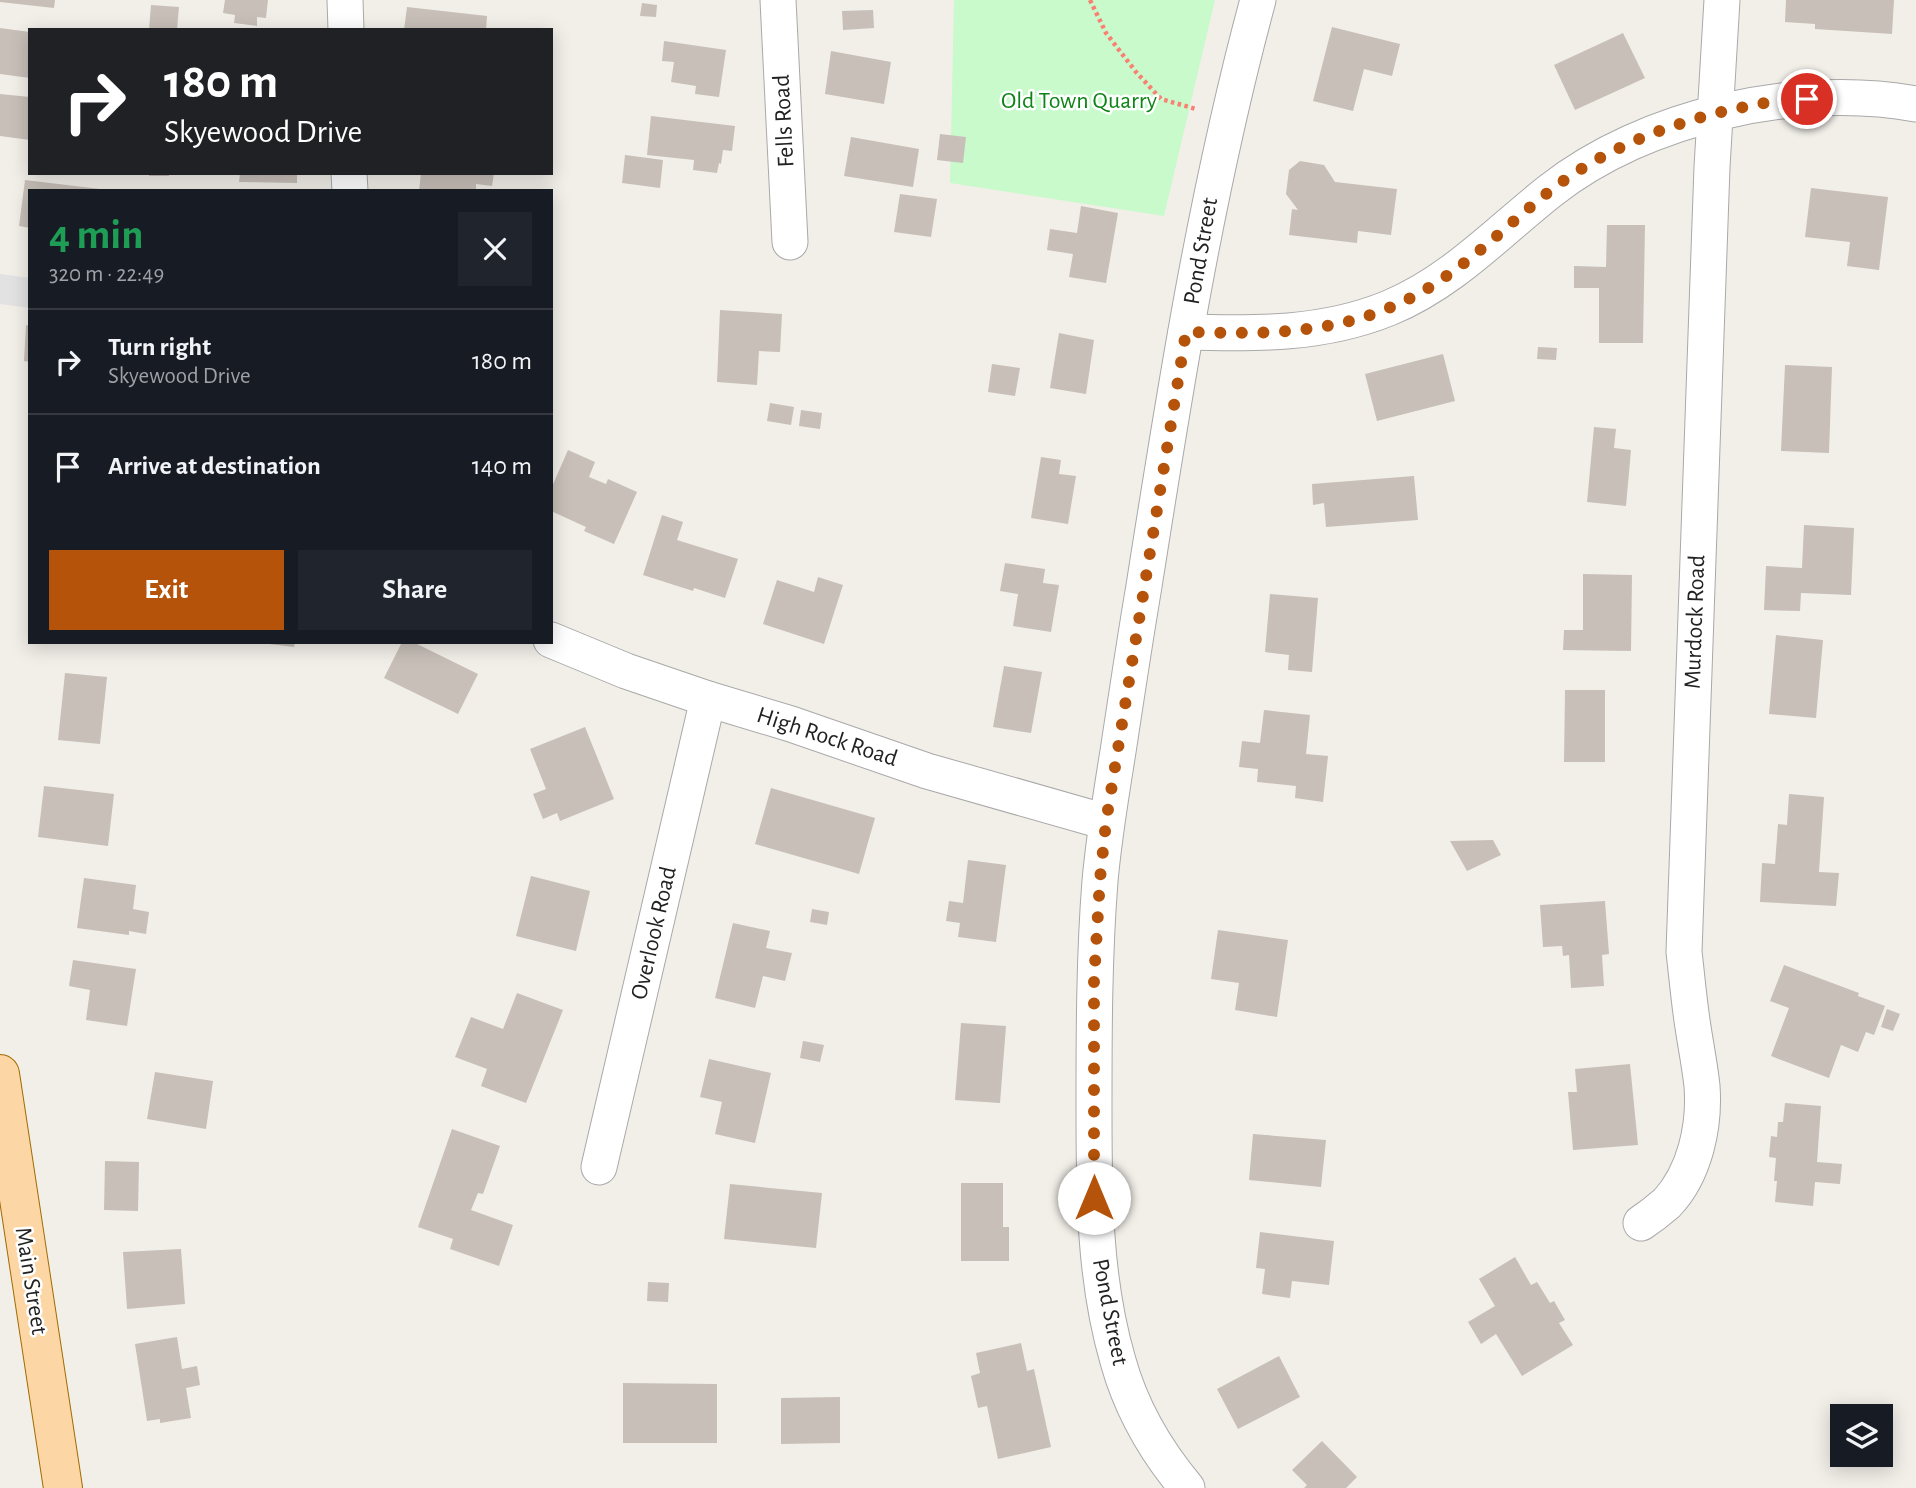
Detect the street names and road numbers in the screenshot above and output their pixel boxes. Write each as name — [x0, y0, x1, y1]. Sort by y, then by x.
street label: Fells Road — [770, 74, 798, 168]
street label: Pond Street — [1180, 195, 1222, 306]
street label: Murdock Road — [1681, 554, 1709, 690]
street label: High Rock Road — [754, 703, 900, 771]
street label: Overlook Road — [627, 864, 681, 1002]
street label: Main Street — [11, 1226, 51, 1337]
street label: Pond Street — [1088, 1257, 1132, 1368]

